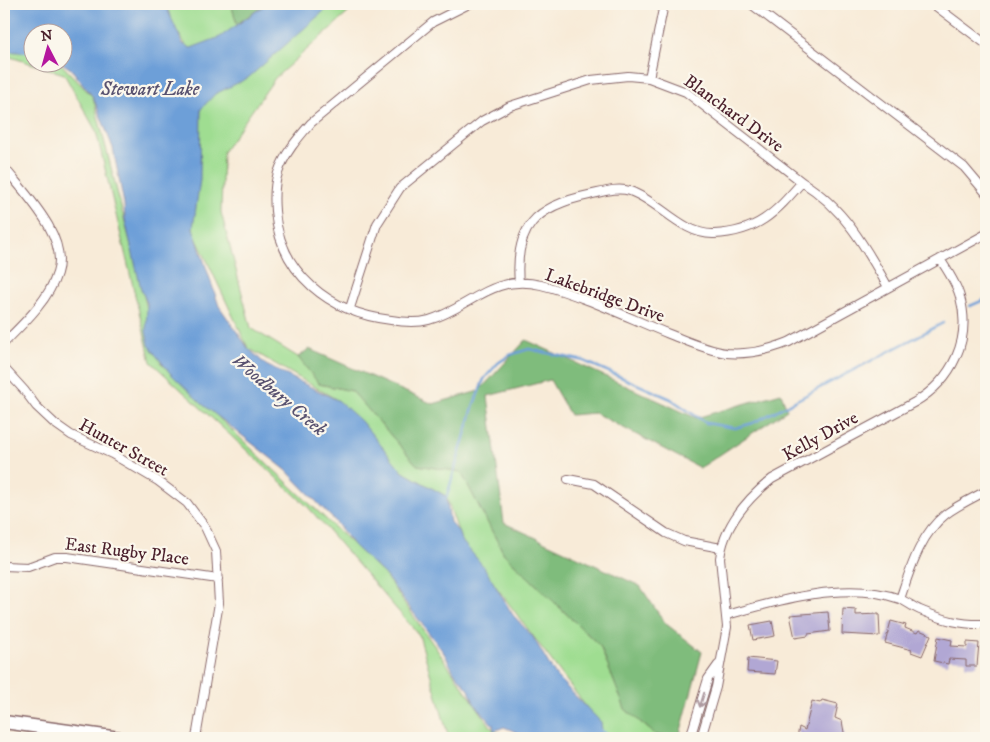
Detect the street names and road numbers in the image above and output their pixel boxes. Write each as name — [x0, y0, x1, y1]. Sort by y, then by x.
street label: Blanchard Drive — [679, 70, 788, 157]
street label: Lakebridge Drive — [542, 264, 667, 328]
street label: Kelly Drive — [779, 407, 862, 467]
street label: Hunter Street — [75, 414, 172, 482]
street label: East Rugby Place — [64, 533, 190, 571]

